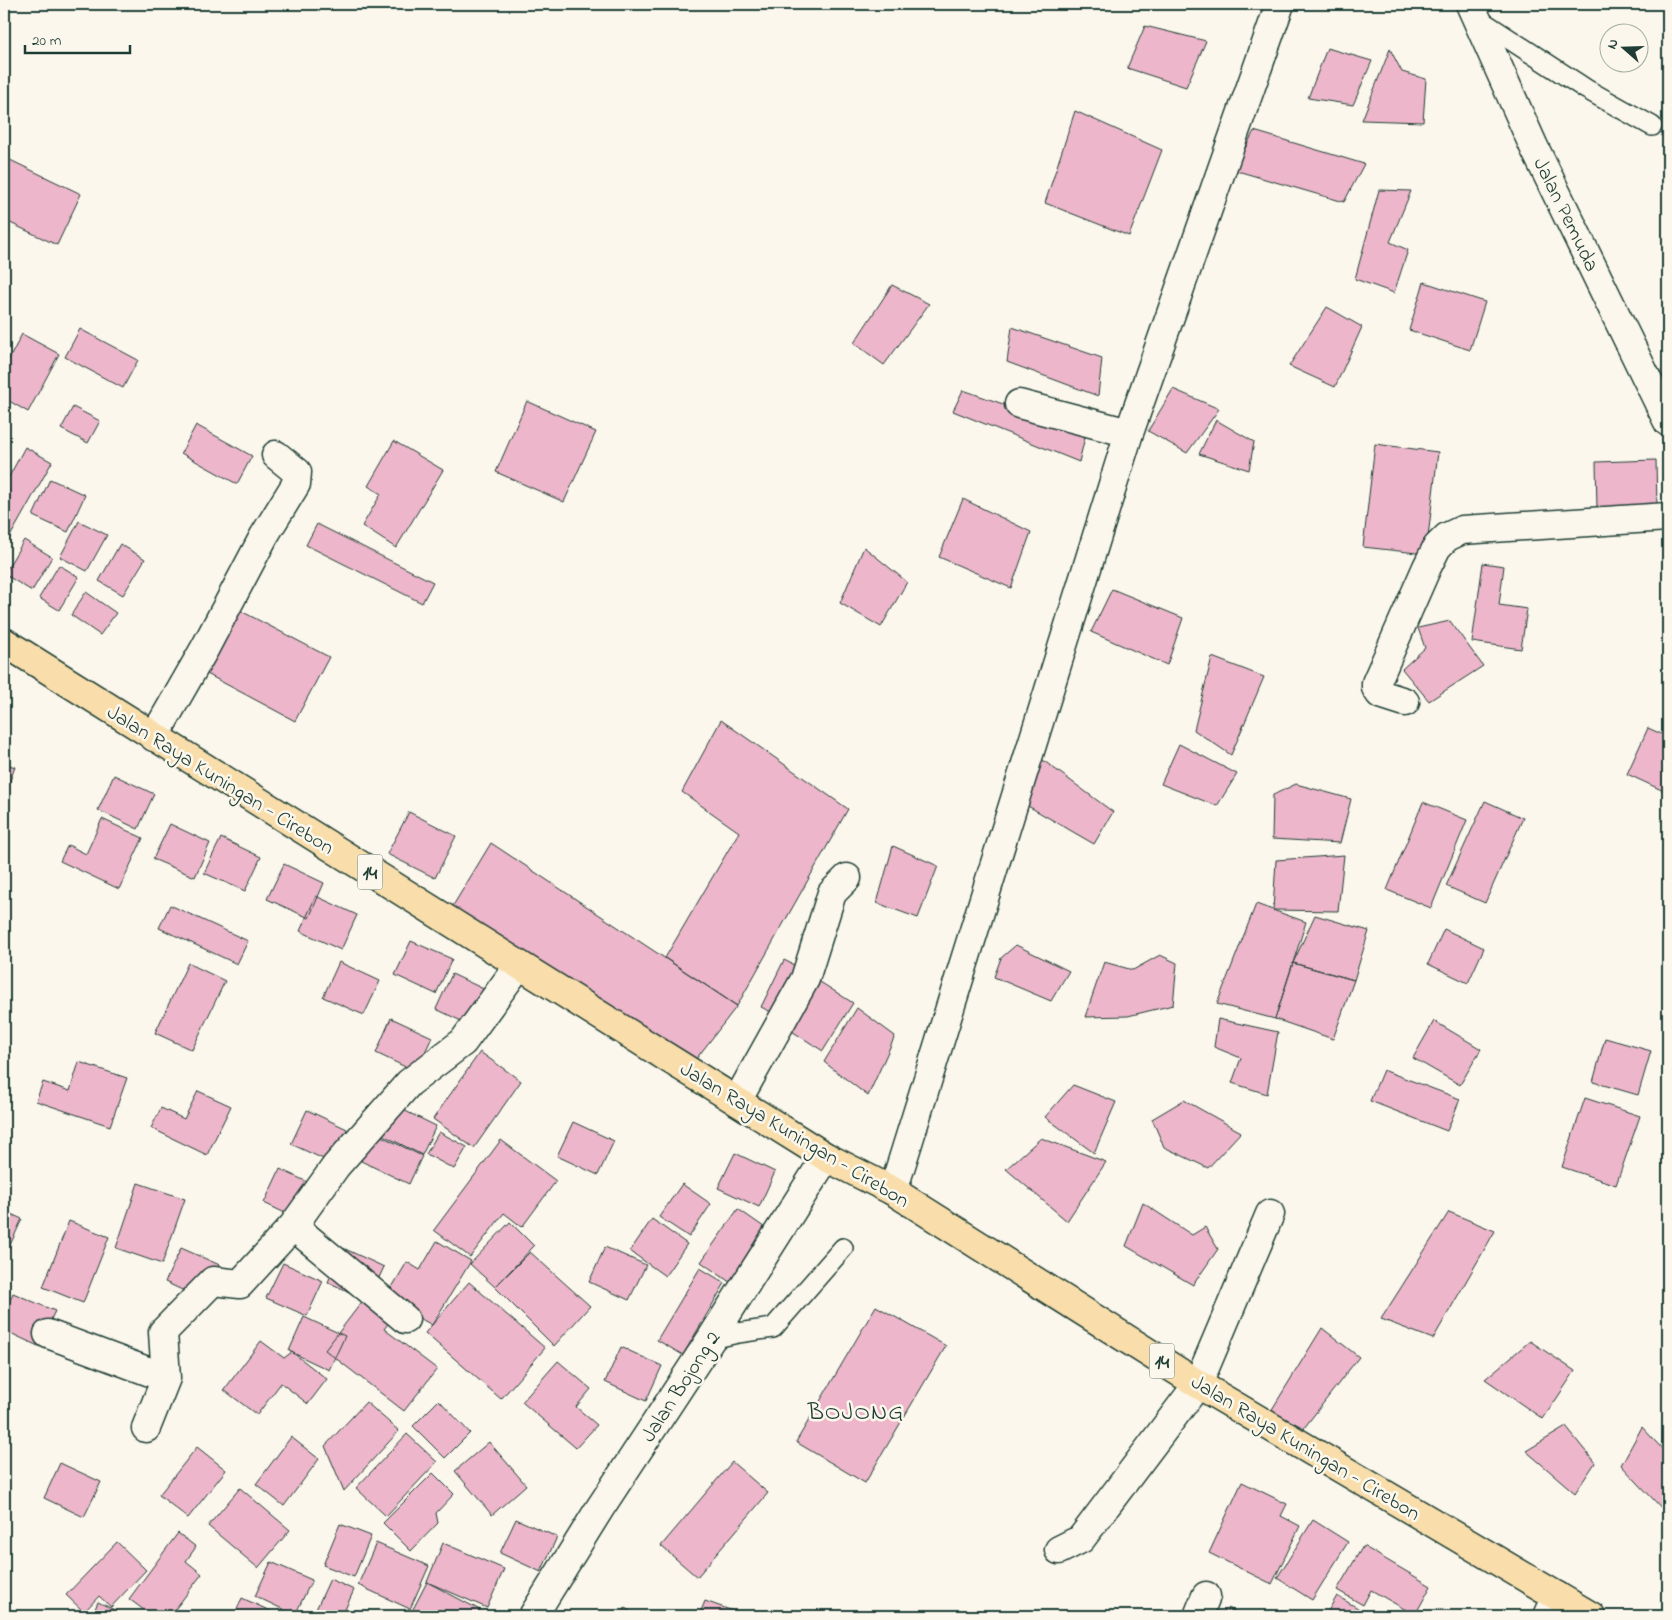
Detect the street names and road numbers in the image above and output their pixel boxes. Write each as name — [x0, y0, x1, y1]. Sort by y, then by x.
street label: Jalan Pemuda — [1525, 153, 1606, 277]
street label: Jalan Raya Kuningan - Cirebon — [99, 698, 339, 865]
road number: 14 — [358, 854, 382, 890]
street label: Jalan Raya Kuningan - Cirebon — [672, 1055, 914, 1218]
street label: Jalan Bojong 2 — [634, 1326, 731, 1450]
road number: 14 — [1150, 1344, 1174, 1378]
street label: Jalan Raya Kuningan - Cirebon — [1183, 1368, 1425, 1531]

